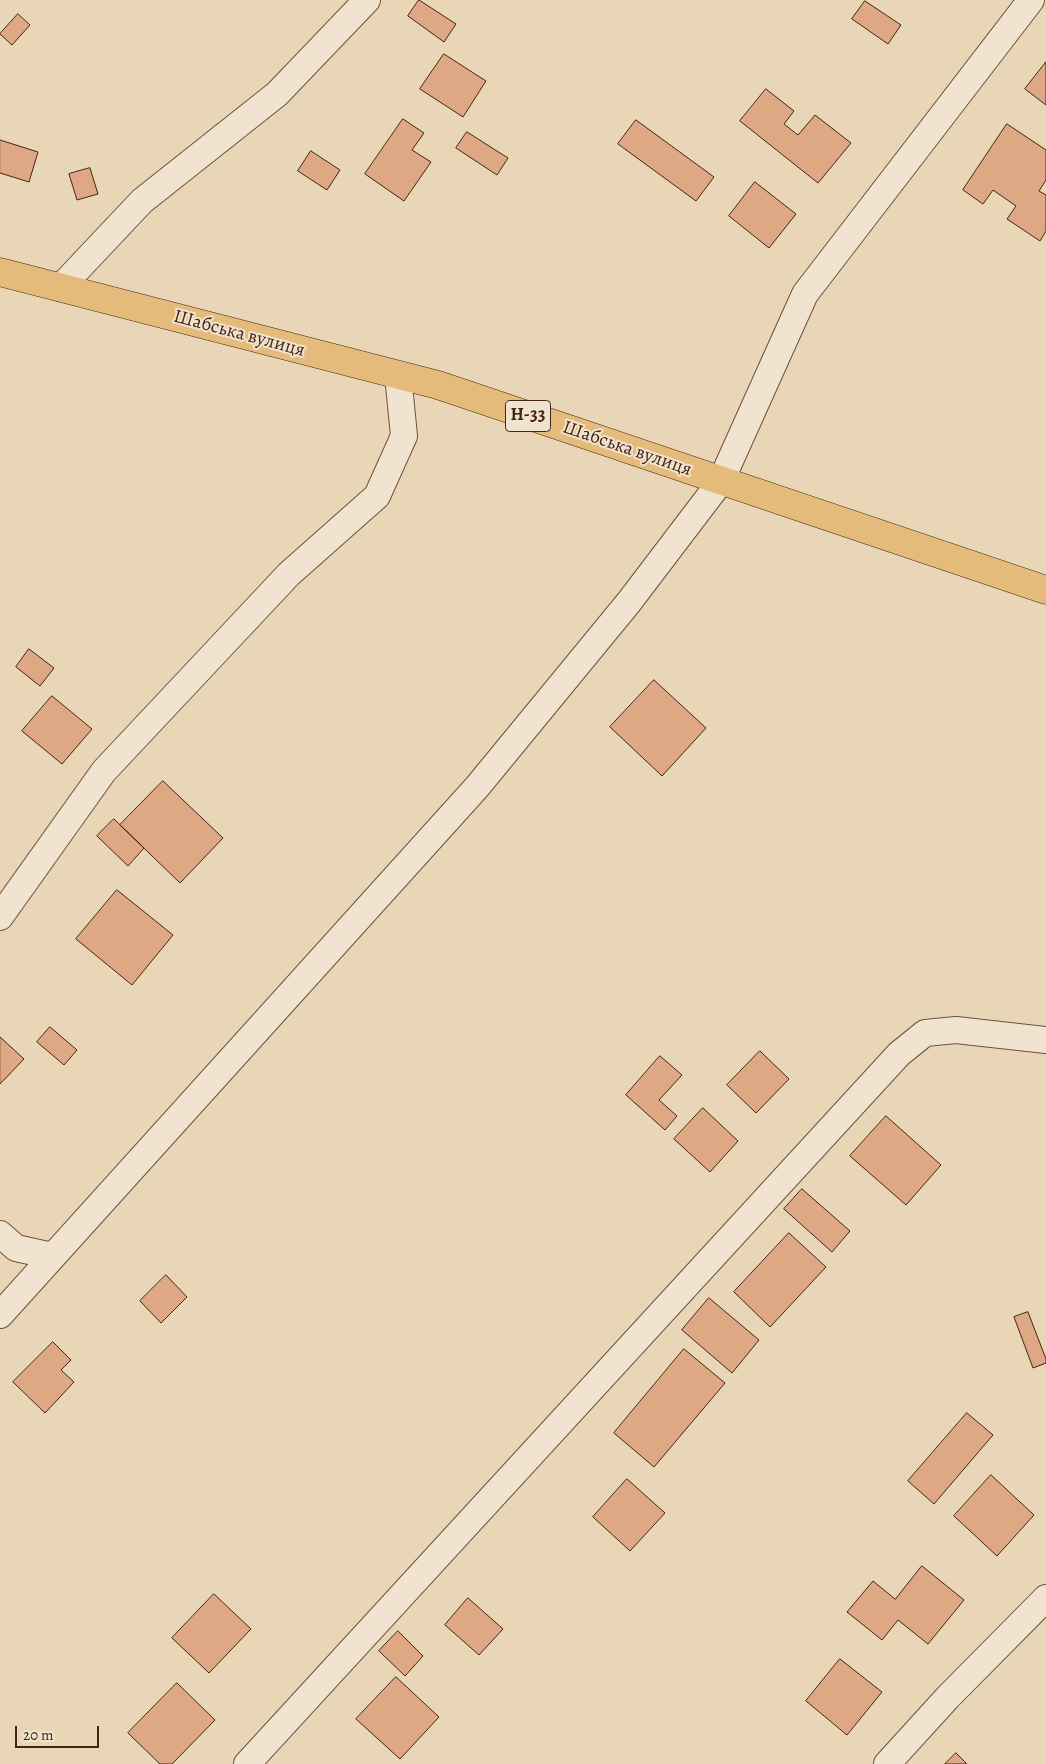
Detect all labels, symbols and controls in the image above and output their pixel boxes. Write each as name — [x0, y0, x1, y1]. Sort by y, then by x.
street label: Шабська вулиця — [171, 306, 307, 362]
road number: Н-33 — [506, 401, 550, 432]
street label: Шабська вулиця — [559, 416, 695, 482]
scale bar — [18, 1716, 101, 1748]
text: 20 m — [23, 1725, 54, 1745]

